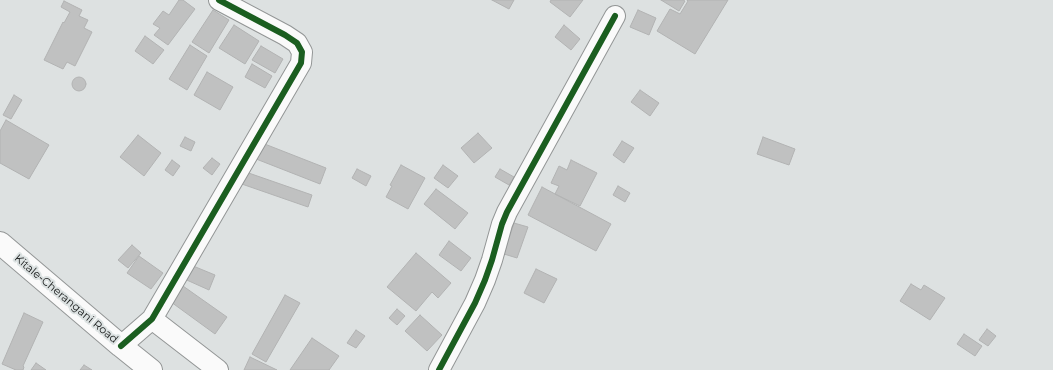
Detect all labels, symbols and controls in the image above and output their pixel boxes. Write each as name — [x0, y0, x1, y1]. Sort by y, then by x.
street label: Kitale-Cherangani Road — [11, 252, 121, 346]

